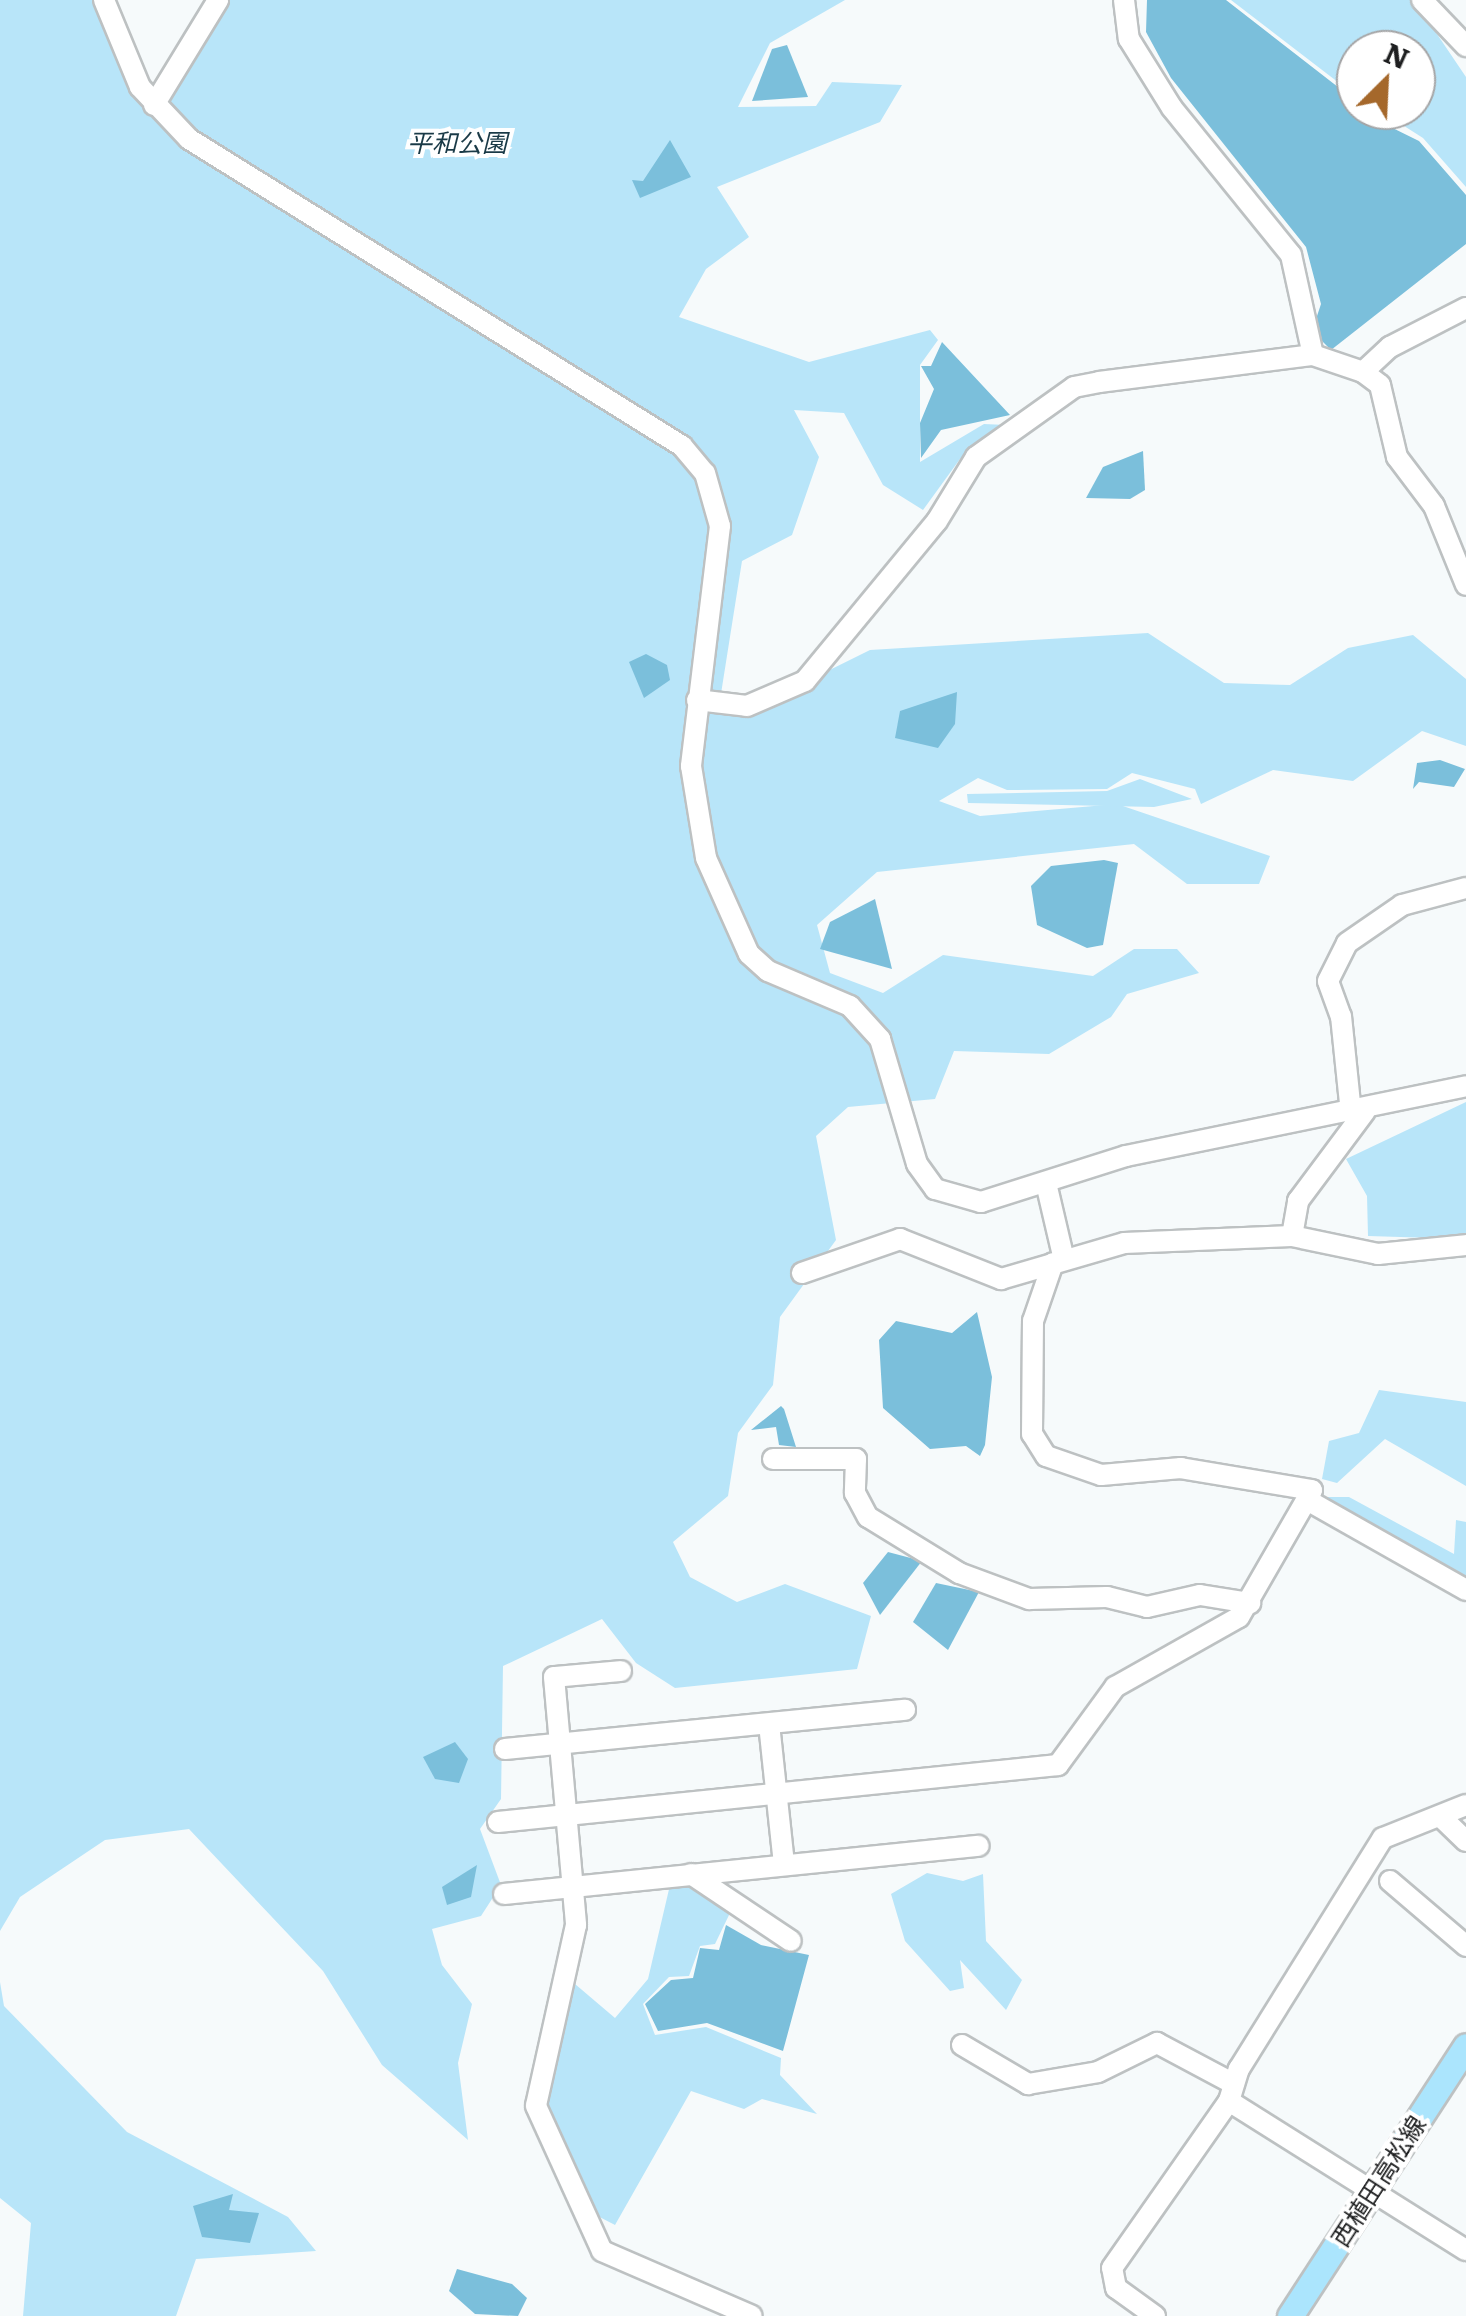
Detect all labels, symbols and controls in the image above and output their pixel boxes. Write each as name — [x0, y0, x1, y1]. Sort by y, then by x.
north arrow — [1336, 30, 1436, 130]
text: N — [1378, 30, 1417, 78]
park label: 平和公園 — [407, 127, 507, 157]
street label: 西植田高松線 — [1325, 2110, 1431, 2252]

